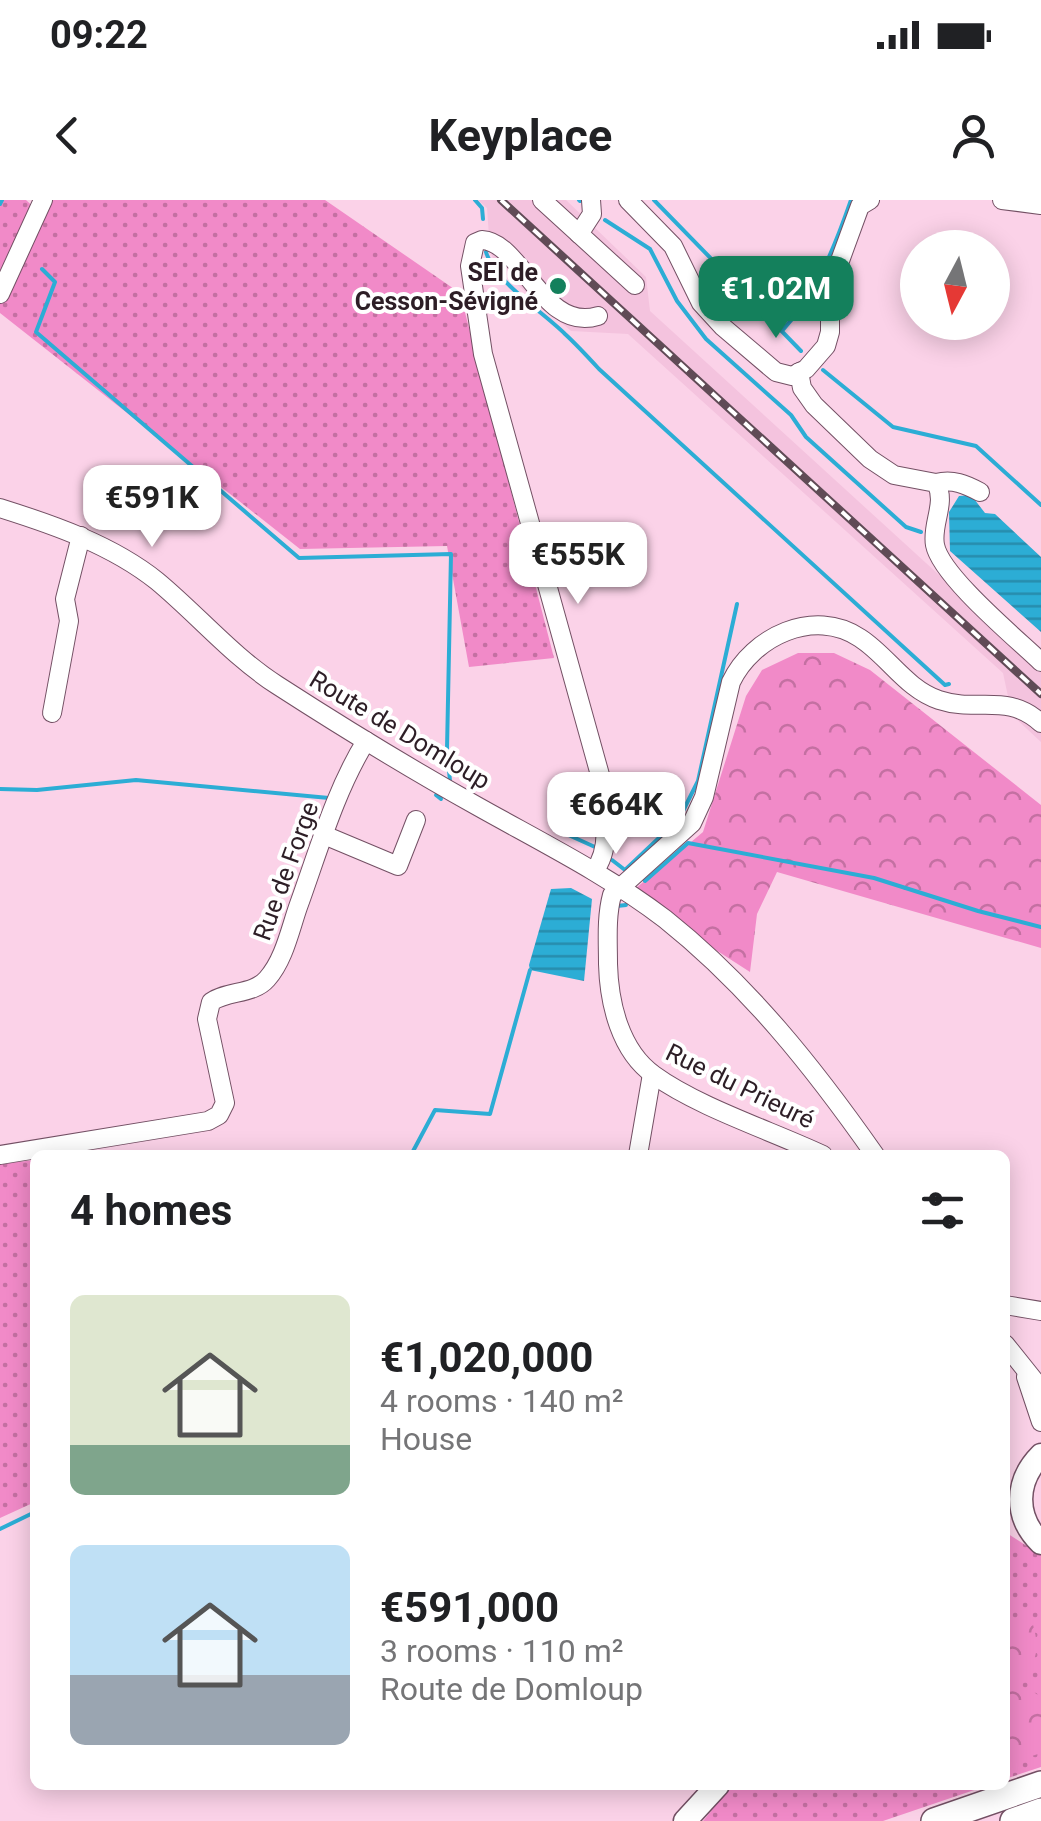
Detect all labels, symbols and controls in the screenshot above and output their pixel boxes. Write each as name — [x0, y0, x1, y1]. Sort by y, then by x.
text: 09:22 — [50, 13, 148, 57]
icon: back — [40, 108, 95, 163]
icon: person — [946, 108, 1001, 163]
text: Keyplace — [429, 109, 612, 162]
north arrow — [900, 230, 1010, 340]
map controls — [900, 230, 1010, 340]
pin: €1.02M — [695, 256, 857, 341]
place label: SEI de Cesson-Sévigné — [355, 258, 538, 316]
text: €1.02M — [721, 269, 831, 307]
marker: SEI de Cesson-Sévigné — [547, 275, 569, 297]
pin: €591K — [82, 465, 222, 550]
text: €591K — [105, 478, 199, 516]
pin: €555K — [508, 522, 648, 607]
text: €555K — [531, 535, 625, 573]
street label: Route de Domloup — [305, 665, 495, 795]
pin: €664K — [546, 772, 686, 857]
text: €664K — [569, 785, 663, 823]
street label: Rue de Forge — [247, 798, 325, 944]
street label: Rue du Prieuré — [661, 1038, 819, 1134]
icon: filters — [915, 1183, 970, 1238]
text: 4 homes — [70, 1186, 232, 1235]
text: €1,020,000 — [380, 1333, 593, 1382]
icon: home — [150, 1335, 270, 1455]
text: 4 rooms · 140 m² — [380, 1382, 623, 1420]
text: House — [380, 1420, 472, 1458]
text: €591,000 — [380, 1583, 559, 1632]
icon: home — [150, 1585, 270, 1705]
text: 3 rooms · 110 m² — [380, 1632, 623, 1670]
text: Route de Domloup — [380, 1670, 643, 1708]

